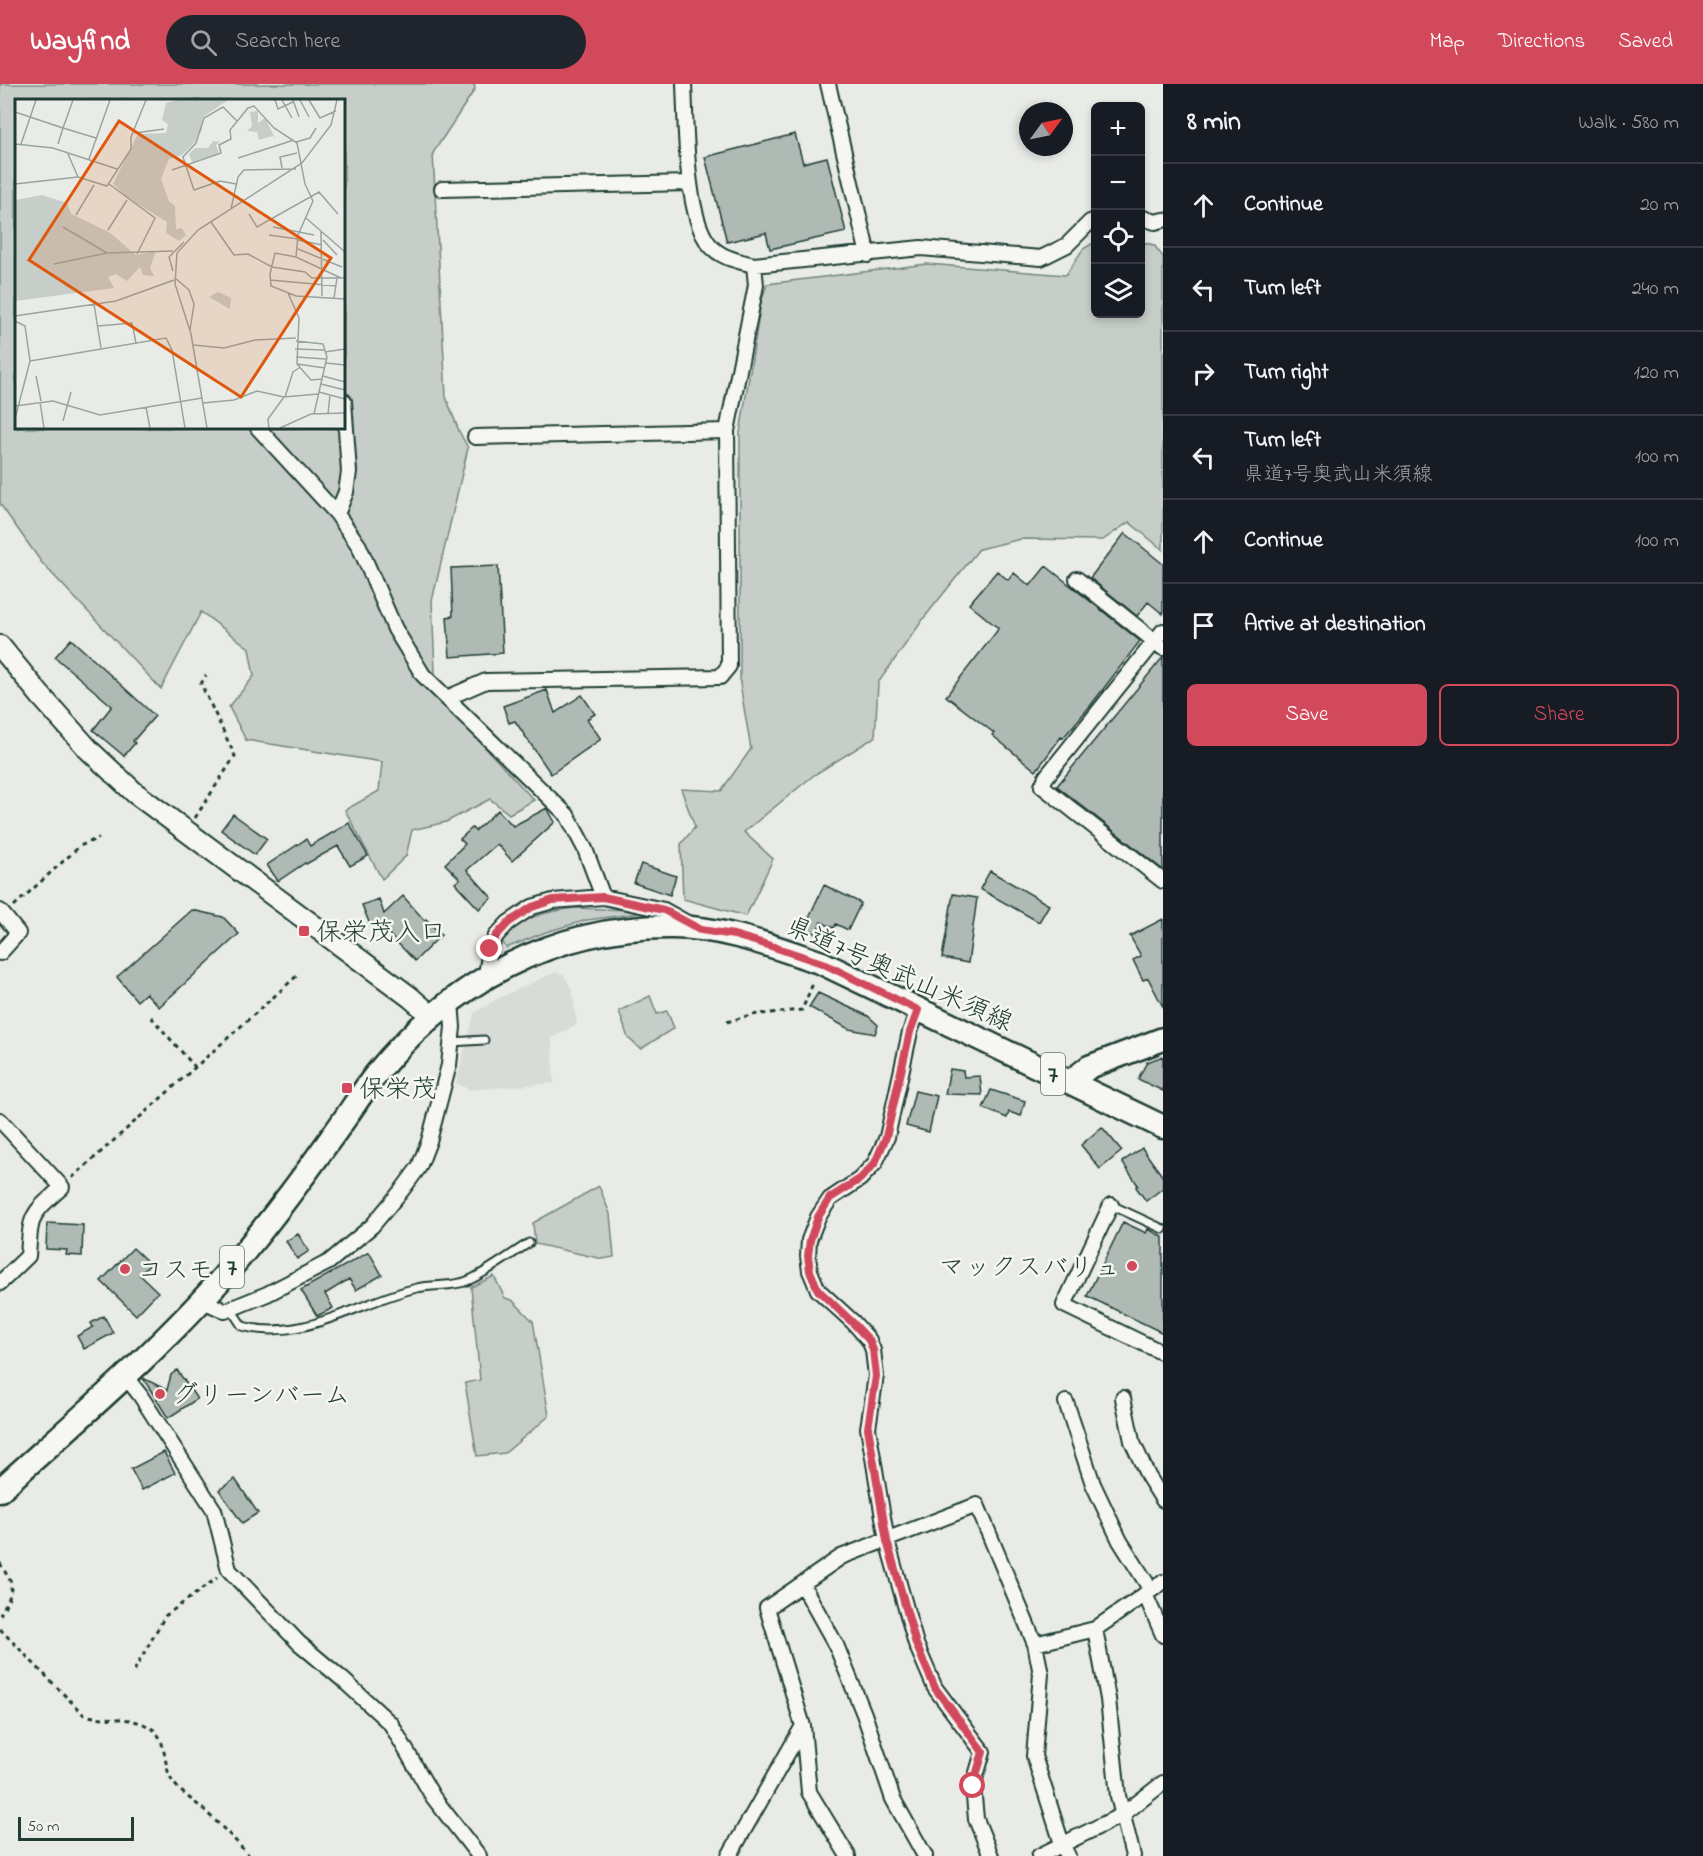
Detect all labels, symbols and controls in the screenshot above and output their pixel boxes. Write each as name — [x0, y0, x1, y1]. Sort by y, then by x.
search box — [166, 15, 586, 69]
text: Wayfind — [30, 22, 130, 63]
icon: search — [187, 26, 220, 59]
text: Search here — [235, 26, 340, 58]
text: Map — [1429, 27, 1465, 57]
text: Directions — [1498, 27, 1585, 57]
text: Saved — [1618, 27, 1673, 57]
inset map — [15, 99, 345, 429]
north arrow — [1019, 102, 1073, 156]
map controls — [1091, 102, 1145, 318]
button: + — [1091, 102, 1145, 156]
text: 8 min — [1187, 104, 1241, 142]
text: Walk · 580 m — [1578, 109, 1679, 138]
button: − — [1091, 156, 1145, 210]
icon: ahead — [1187, 189, 1220, 222]
text: Continue — [1244, 189, 1323, 221]
text: 20 m — [1640, 191, 1679, 220]
button: locate — [1091, 210, 1145, 264]
button: layers — [1091, 264, 1145, 318]
icon: left — [1187, 273, 1220, 306]
text: Turn left — [1244, 273, 1321, 305]
text: 240 m — [1632, 275, 1679, 304]
icon: right — [1187, 357, 1220, 390]
text: Turn right — [1244, 357, 1329, 389]
text: 120 m — [1634, 359, 1679, 388]
text: Turn left — [1244, 425, 1321, 457]
icon: left — [1187, 441, 1220, 474]
text: 100 m — [1635, 443, 1679, 472]
text: 県道7号奥武山米須線 — [1244, 461, 1432, 490]
icon: ahead — [1187, 525, 1220, 558]
text: Continue — [1244, 525, 1323, 557]
text: 100 m — [1635, 527, 1679, 556]
icon: arrive — [1187, 609, 1220, 642]
text: Arrive at destination — [1244, 609, 1426, 641]
button: Save — [1187, 684, 1427, 746]
button: Share — [1439, 684, 1679, 746]
street label: 県道7号奥武山米須線 — [779, 909, 1018, 1043]
place label: 保栄茂入口 — [316, 915, 446, 953]
marker: 保栄茂入口 — [297, 924, 311, 938]
route end — [476, 935, 502, 961]
road number: 7 — [1041, 1053, 1065, 1095]
place label: 保栄茂 — [359, 1072, 437, 1110]
marker: 保栄茂 — [340, 1081, 354, 1095]
road number: 7 — [220, 1246, 244, 1288]
place label: マックスバリュ — [939, 1250, 1120, 1288]
place label: コスモ — [137, 1253, 214, 1291]
marker: マックスバリュ — [1125, 1259, 1139, 1273]
marker: コスモ — [118, 1262, 132, 1276]
place label: グリーンバーム — [172, 1378, 350, 1416]
marker: グリーンバーム — [153, 1387, 167, 1401]
route start — [959, 1772, 985, 1798]
scale bar — [18, 1814, 134, 1842]
text: 50 m — [27, 1815, 59, 1839]

